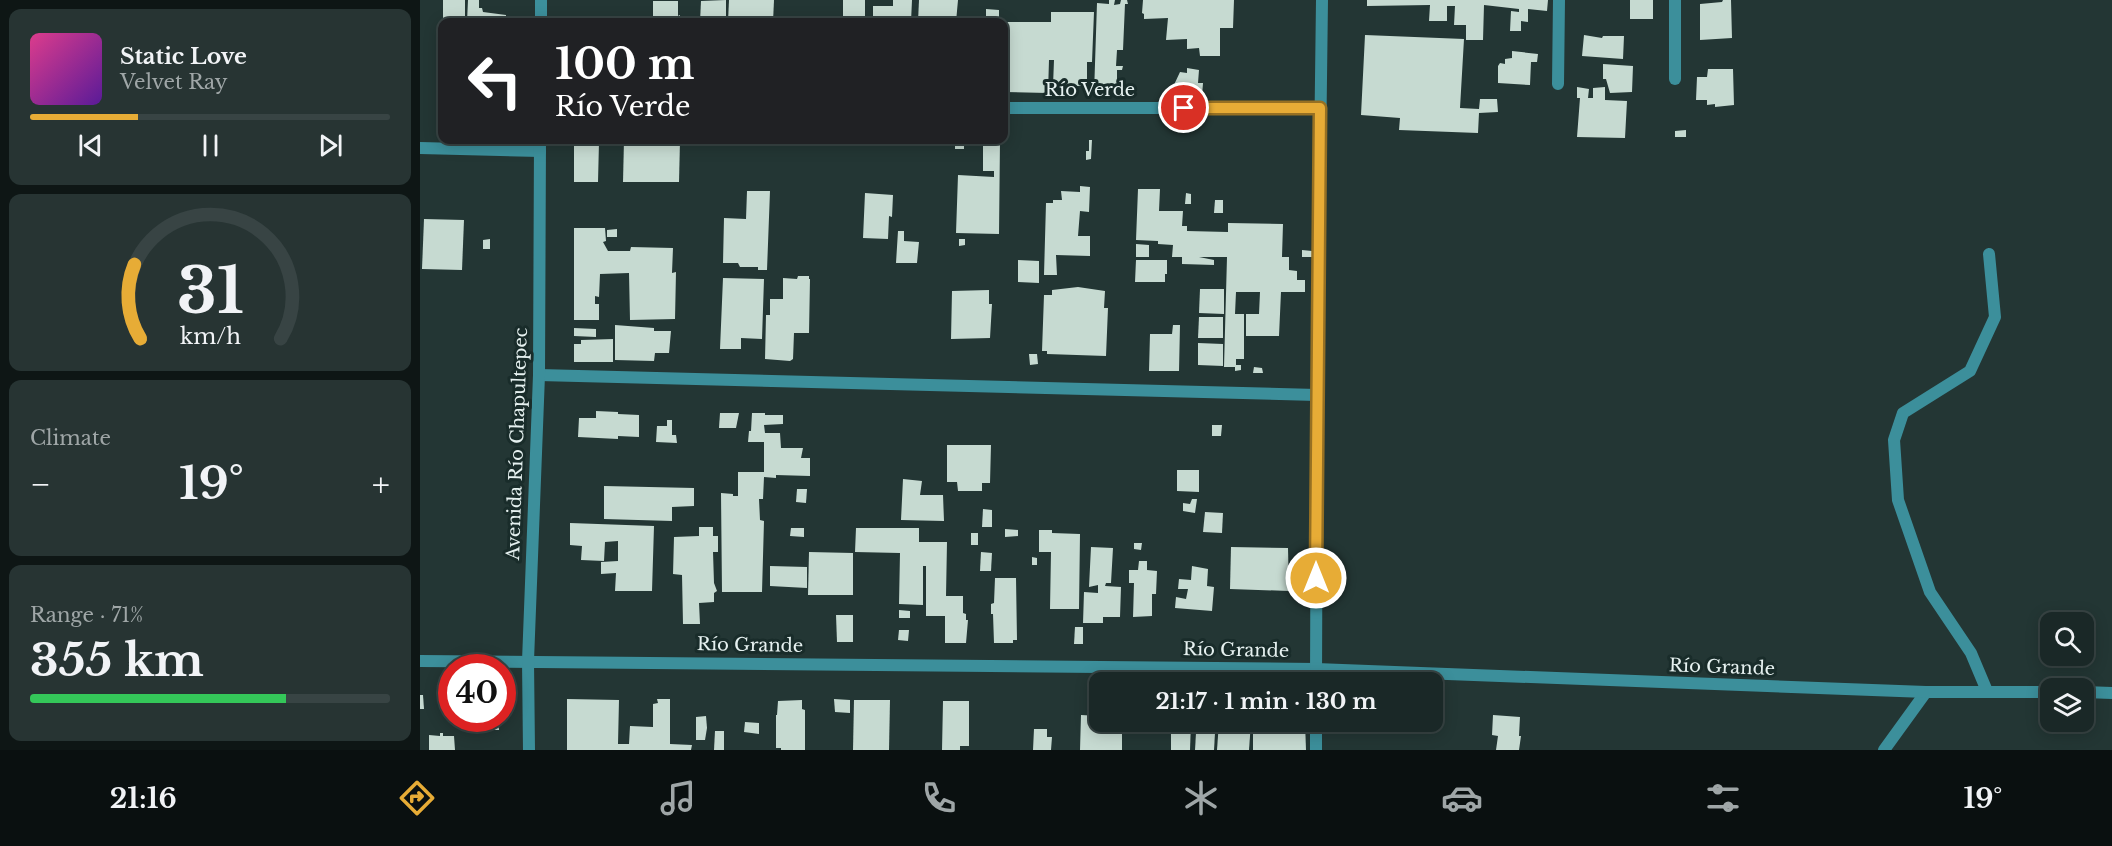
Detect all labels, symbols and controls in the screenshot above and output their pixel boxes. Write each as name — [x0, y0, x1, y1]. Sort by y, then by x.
text: 100 m — [555, 38, 694, 90]
icon: left — [456, 42, 534, 120]
text: Static Love — [120, 43, 247, 70]
text: Velvet Ray — [120, 70, 228, 94]
street label: Río Verde — [1045, 79, 1135, 101]
pin — [1158, 82, 1209, 133]
text: Río Verde — [555, 90, 690, 123]
icon: arrive — [1167, 91, 1200, 124]
icon: previous — [74, 129, 107, 162]
icon: pause — [194, 129, 227, 162]
icon: next — [314, 129, 347, 162]
text: 31 — [177, 253, 243, 331]
text: km/h — [180, 324, 241, 351]
street label: Avenida Río Chapultepec — [502, 327, 532, 562]
text: Climate — [30, 426, 111, 450]
text: 19° — [179, 455, 244, 511]
text: − — [30, 464, 51, 505]
text: + — [372, 464, 390, 505]
position arrow — [1284, 546, 1348, 610]
text: Range · 71% — [30, 603, 144, 627]
map controls — [2040, 612, 2094, 732]
button: search — [2040, 612, 2094, 666]
text: 355 km — [30, 632, 204, 688]
street label: Río Grande — [697, 633, 803, 657]
street label: Río Grande — [1183, 638, 1289, 662]
speed limit sign: 40 — [438, 654, 516, 732]
street label: Río Grande — [1668, 654, 1776, 680]
button: layers — [2040, 678, 2094, 732]
text: 21:17 · 1 min · 130 m — [1156, 688, 1377, 715]
icon: directions — [396, 777, 438, 819]
icon: music — [657, 777, 699, 819]
icon: phone — [918, 777, 960, 819]
icon: climate — [1180, 777, 1222, 819]
icon: car — [1441, 777, 1483, 819]
icon: filters — [1702, 777, 1744, 819]
text: 21:16 — [110, 782, 177, 815]
text: 19° — [1963, 782, 2002, 815]

